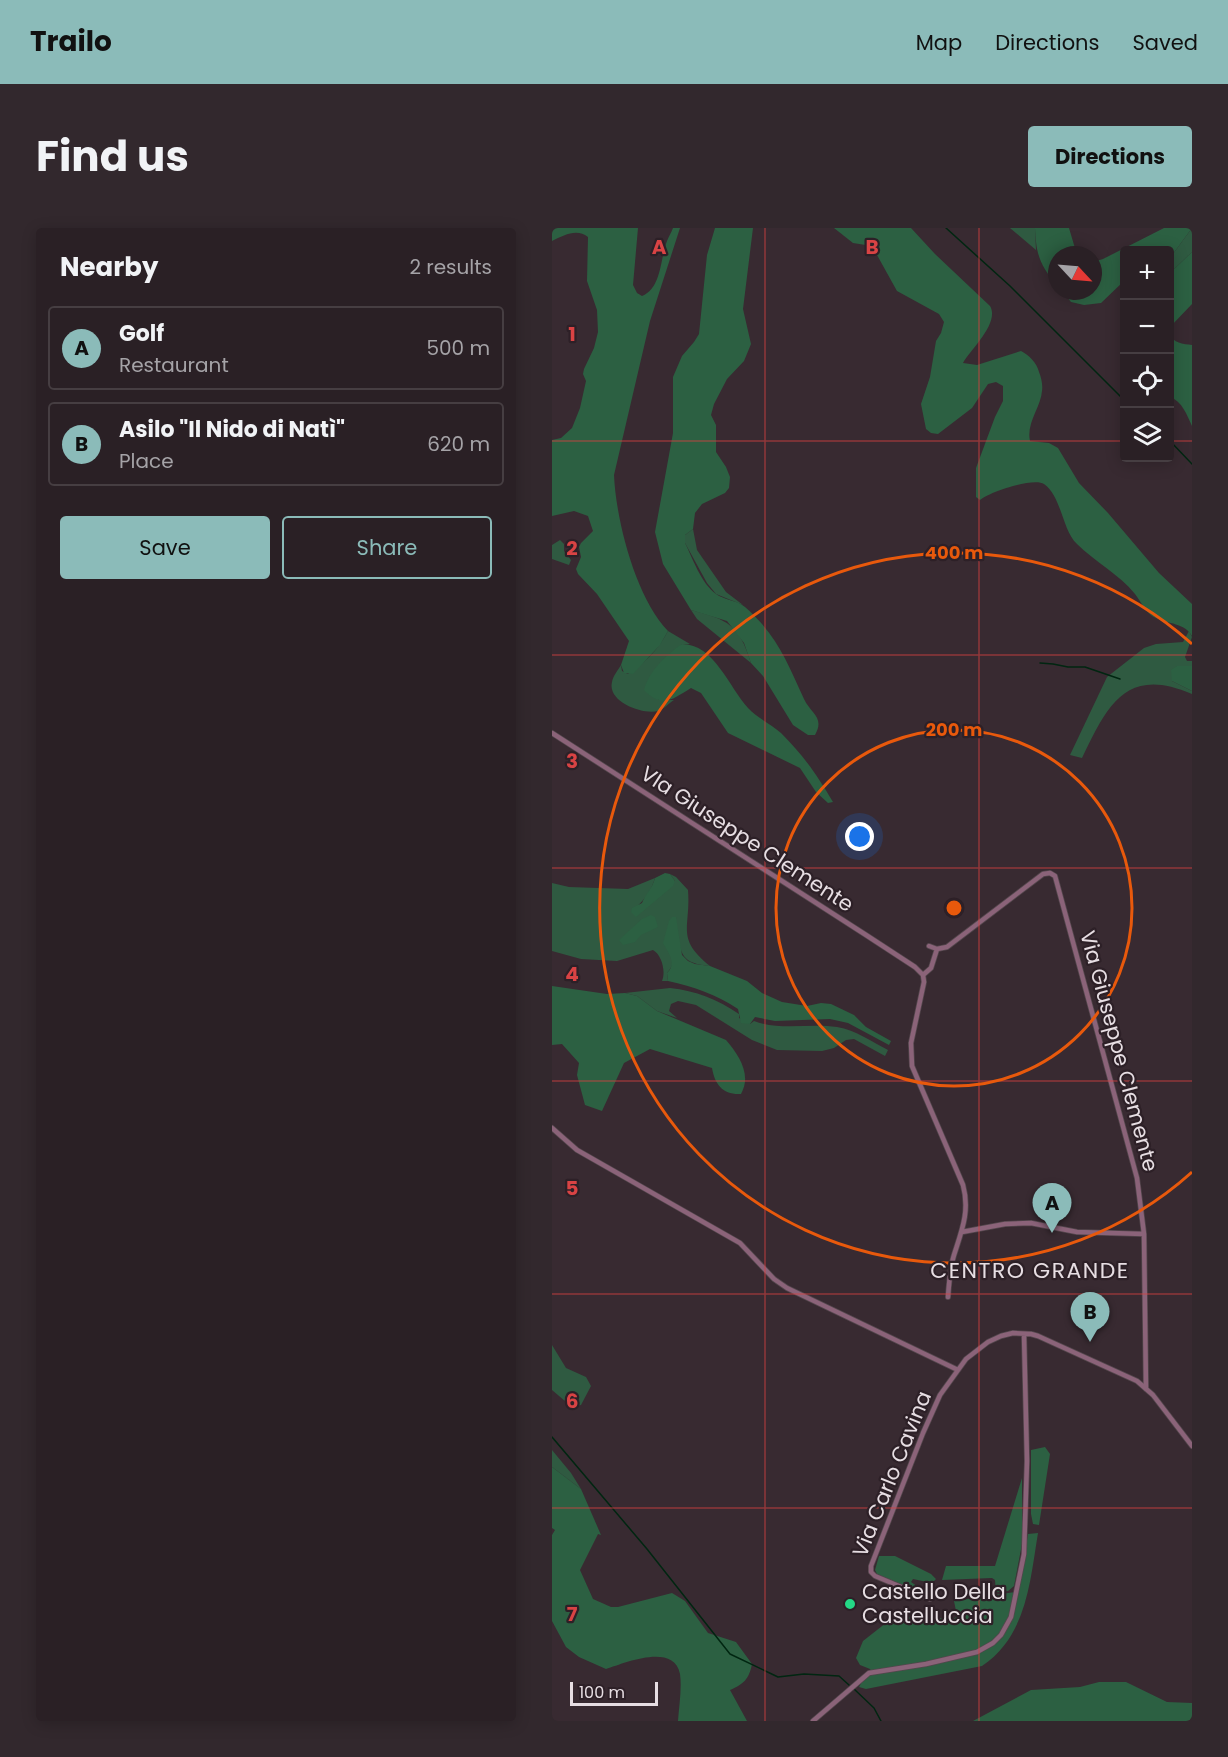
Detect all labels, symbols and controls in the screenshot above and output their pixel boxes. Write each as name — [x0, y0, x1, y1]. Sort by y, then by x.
text: Trailo — [30, 22, 112, 61]
text: Map — [916, 28, 962, 57]
text: Directions — [995, 28, 1099, 57]
text: Saved — [1132, 28, 1198, 57]
button: Directions — [1028, 126, 1192, 187]
text: Find us — [36, 127, 189, 186]
text: A — [652, 233, 667, 261]
text: B — [865, 233, 879, 261]
north arrow — [1048, 246, 1102, 300]
map controls — [1120, 246, 1174, 462]
button: + — [1120, 246, 1174, 300]
text: Nearby — [60, 249, 158, 285]
text: 2 results — [409, 253, 492, 281]
button: − — [1120, 300, 1174, 354]
text: Golf — [119, 318, 164, 349]
text: 1 — [568, 320, 576, 348]
text: A — [74, 334, 89, 362]
text: 500 m — [426, 334, 490, 362]
text: Restaurant — [119, 351, 229, 379]
button: locate — [1120, 354, 1174, 408]
button: layers — [1120, 408, 1174, 462]
text: Asilo "Il Nido di Natì" — [119, 414, 345, 445]
text: B — [75, 430, 88, 458]
text: 620 m — [427, 430, 490, 458]
text: Place — [119, 447, 174, 475]
button: Save — [60, 516, 270, 579]
button: Share — [282, 516, 492, 579]
text: 2 — [566, 534, 578, 562]
text: 400 m — [925, 540, 983, 565]
text: 200 m — [926, 717, 982, 742]
text: 3 — [566, 747, 578, 775]
street label: VIa Giuseppe Clemente — [635, 759, 859, 918]
your location — [845, 822, 874, 851]
centre of rings — [944, 898, 964, 918]
street label: Via Giuseppe Clemente — [1073, 927, 1166, 1175]
text: 4 — [565, 960, 579, 988]
text: 5 — [566, 1174, 579, 1202]
pin: A — [1032, 1184, 1072, 1233]
district label: CENTRO GRANDE — [930, 1255, 1130, 1286]
pin: B — [1070, 1292, 1110, 1342]
text: 6 — [566, 1387, 578, 1415]
street label: Via Carlo Cavina — [845, 1387, 938, 1561]
place label: Castello Della Castelluccia — [862, 1577, 1006, 1630]
marker: Castello Della Castelluccia — [843, 1597, 857, 1611]
text: 7 — [567, 1600, 578, 1628]
scale bar — [570, 1679, 658, 1706]
text: 100 m — [579, 1681, 625, 1704]

